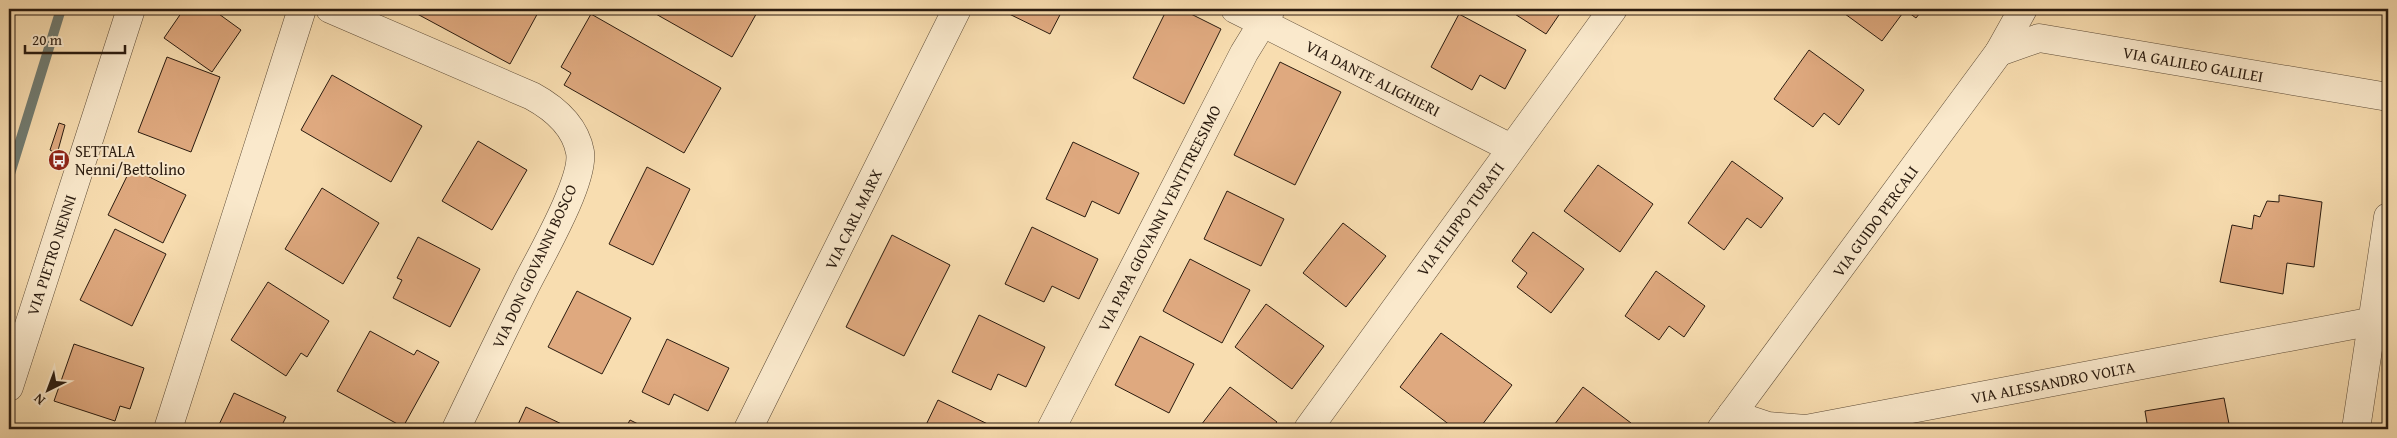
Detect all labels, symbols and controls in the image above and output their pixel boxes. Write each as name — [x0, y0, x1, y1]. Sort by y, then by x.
scale bar — [25, 22, 125, 54]
text: 20 m — [32, 29, 63, 50]
street label: VIA DANTE ALIGHIERI — [1302, 34, 1445, 122]
street label: VIA GALILEO GALILEI — [2121, 40, 2265, 88]
street label: VIA PAPA GIOVANNI VENTITREESIMO — [1091, 100, 1227, 335]
place label: SETTALA Nenni/Bettolino — [75, 139, 185, 181]
bus stop icon: SETTALA Nenni/Bettolino — [47, 148, 71, 172]
street label: VIA FILIPPO TURATI — [1410, 157, 1510, 281]
street label: VIA GUIDO PERCALI — [1826, 160, 1924, 282]
street label: VIA CARL MARX — [818, 165, 888, 273]
street label: VIA DON GIOVANNI BOSCO — [485, 180, 583, 352]
street label: VIA PIETRO NENNI — [20, 191, 82, 319]
street label: VIA ALESSANDRO VOLTA — [1969, 354, 2137, 410]
north arrow — [22, 366, 72, 416]
text: N — [29, 389, 49, 410]

